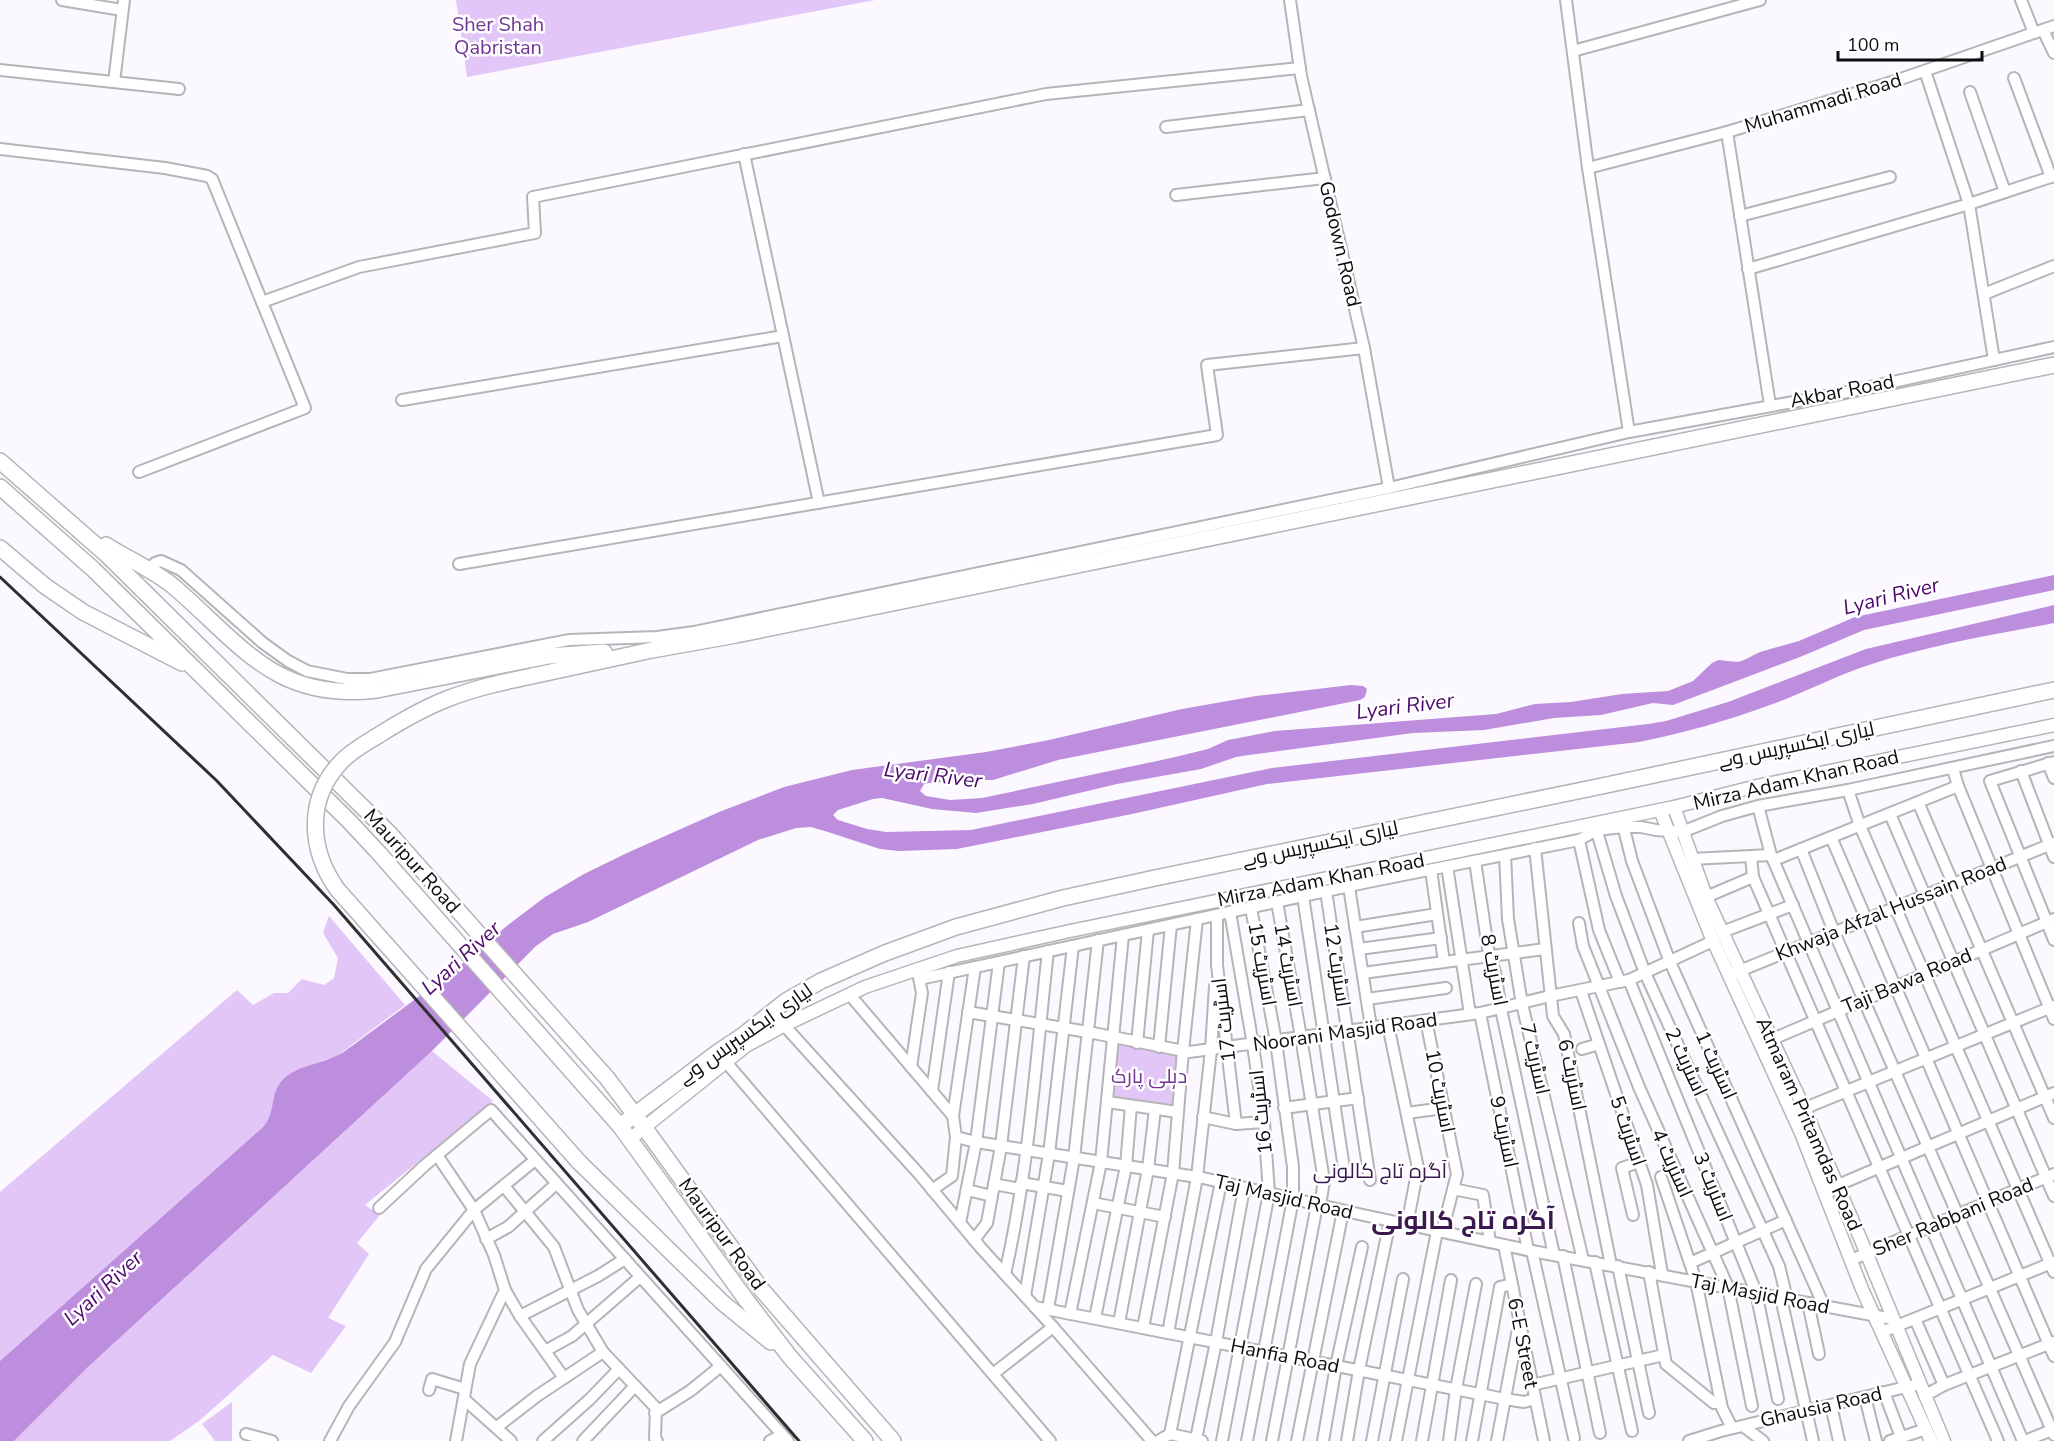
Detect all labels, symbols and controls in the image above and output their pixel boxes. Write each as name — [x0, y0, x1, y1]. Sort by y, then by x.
park label: Sher Shah Qabristan — [452, 11, 544, 61]
scale bar — [1838, 24, 1982, 62]
text: 100 m — [1847, 33, 1899, 57]
street label: Muhammadi Road — [1741, 66, 1905, 140]
street label: Godown Road — [1312, 179, 1368, 309]
street label: Akbar Road — [1788, 368, 1896, 414]
water label: Lyari River — [1840, 570, 1943, 621]
water label: Lyari River — [1355, 686, 1456, 726]
street label: لیاری ایکسپریس وے — [1715, 715, 1877, 775]
street label: Mirza Adam Khan Road — [1690, 743, 1902, 817]
water label: Lyari River — [883, 755, 984, 795]
street label: Mauripur Road — [358, 803, 466, 919]
street label: لیاری ایکسپریس وے — [1239, 814, 1401, 874]
street label: Mirza Adam Khan Road — [1215, 847, 1427, 913]
street label: Khwaja Afzal Hussain Road — [1771, 850, 2011, 968]
water label: Lyari River — [415, 914, 507, 1001]
street label: اسٹریٹ 15 — [1241, 920, 1283, 1008]
street label: اسٹریٹ 14 — [1267, 921, 1309, 1009]
street label: اسٹریٹ 12 — [1317, 921, 1357, 1009]
street label: اسٹریٹ 8 — [1474, 932, 1514, 1008]
street label: Taji Bawa Road — [1838, 942, 1976, 1020]
street label: اسٹریٹ 17 — [1205, 976, 1243, 1064]
street label: لیاری ایکسپریس وے — [672, 977, 818, 1091]
street label: Noorani Masjid Road — [1251, 1006, 1439, 1058]
street label: Atmaram Pritamdas Road — [1750, 1013, 1868, 1235]
street label: اسٹریٹ 7 — [1514, 1021, 1556, 1097]
street label: اسٹریٹ 2 — [1658, 1023, 1714, 1101]
street label: اسٹریٹ 1 — [1689, 1026, 1743, 1104]
street label: اسٹریٹ 6 — [1551, 1037, 1593, 1113]
street label: اسٹریٹ 10 — [1419, 1047, 1461, 1135]
park label: دہلی پارک — [1111, 1063, 1187, 1090]
street label: اسٹریٹ 16 — [1243, 1069, 1279, 1155]
street label: اسٹریٹ 5 — [1603, 1092, 1653, 1170]
street label: اسٹریٹ 9 — [1483, 1094, 1525, 1170]
street label: اسٹریٹ 4 — [1645, 1124, 1699, 1202]
street label: اسٹریٹ 3 — [1687, 1148, 1739, 1226]
district label: آگرہ تاج کالونی — [1313, 1157, 1448, 1185]
street label: Taj Masjid Road — [1212, 1168, 1356, 1226]
street label: Sher Rabbani Road — [1868, 1171, 2038, 1263]
street label: Mauripur Road — [672, 1172, 772, 1296]
district label: آگرہ تاج کالونی — [1371, 1203, 1556, 1238]
water label: Lyari River — [58, 1244, 149, 1332]
street label: Taj Masjid Road — [1688, 1267, 1832, 1321]
street label: 6-E Street — [1501, 1295, 1545, 1392]
street label: Hanfia Road — [1228, 1332, 1342, 1380]
street label: Ghausia Road — [1757, 1380, 1885, 1434]

